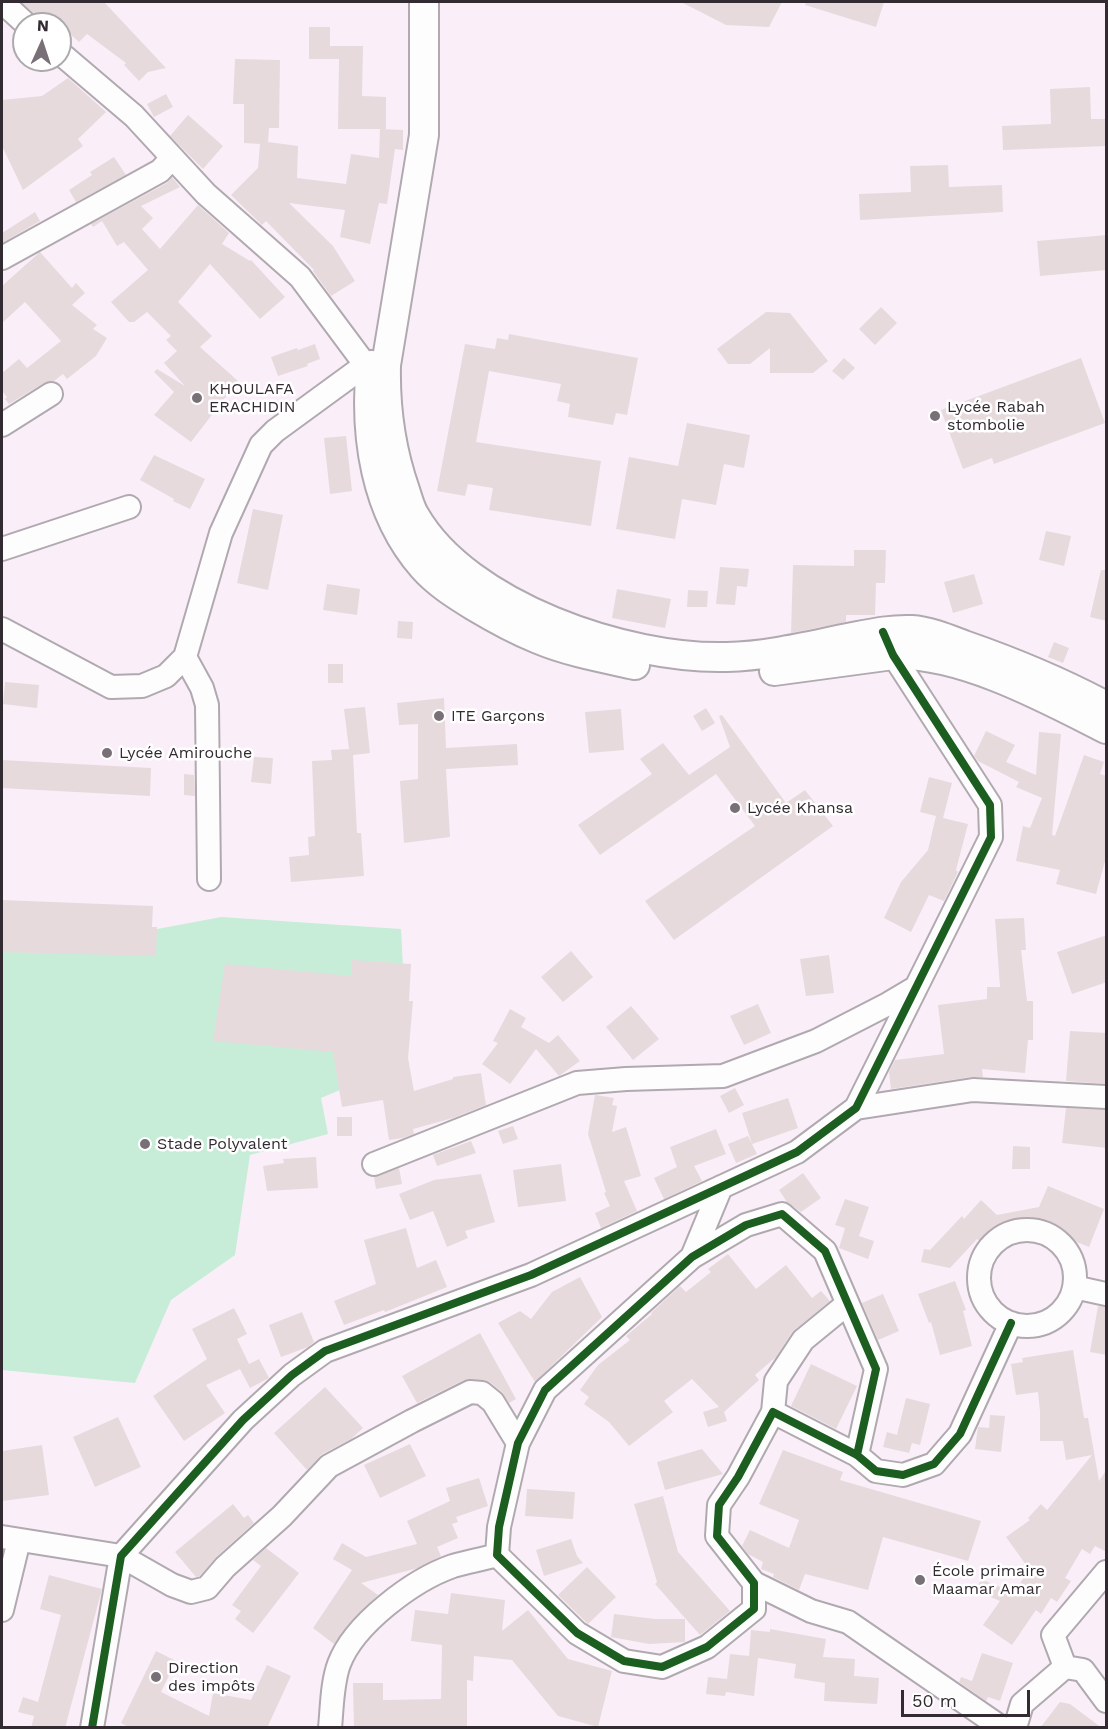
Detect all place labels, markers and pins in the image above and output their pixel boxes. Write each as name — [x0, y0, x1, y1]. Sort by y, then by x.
place label: KHOULAFA ERACHIDIN — [209, 379, 296, 417]
marker: KHOULAFA ERACHIDIN — [190, 391, 204, 405]
place label: Lycée Rabah stombolie — [947, 397, 1045, 435]
marker: Lycée Rabah stombolie — [928, 409, 942, 423]
place label: ITE Garçons — [451, 706, 545, 726]
marker: ITE Garçons — [432, 709, 446, 723]
place label: Lycée Amirouche — [119, 743, 252, 763]
marker: Lycée Amirouche — [100, 746, 114, 760]
place label: Lycée Khansa — [747, 798, 853, 818]
marker: Lycée Khansa — [728, 801, 742, 815]
place label: Stade Polyvalent — [157, 1134, 287, 1154]
marker: Stade Polyvalent — [138, 1137, 152, 1151]
place label: École primaire Maamar Amar — [932, 1561, 1045, 1599]
marker: École primaire Maamar Amar — [913, 1573, 927, 1587]
place label: Direction des impôts — [168, 1658, 255, 1696]
marker: Direction des impôts — [149, 1670, 163, 1684]

